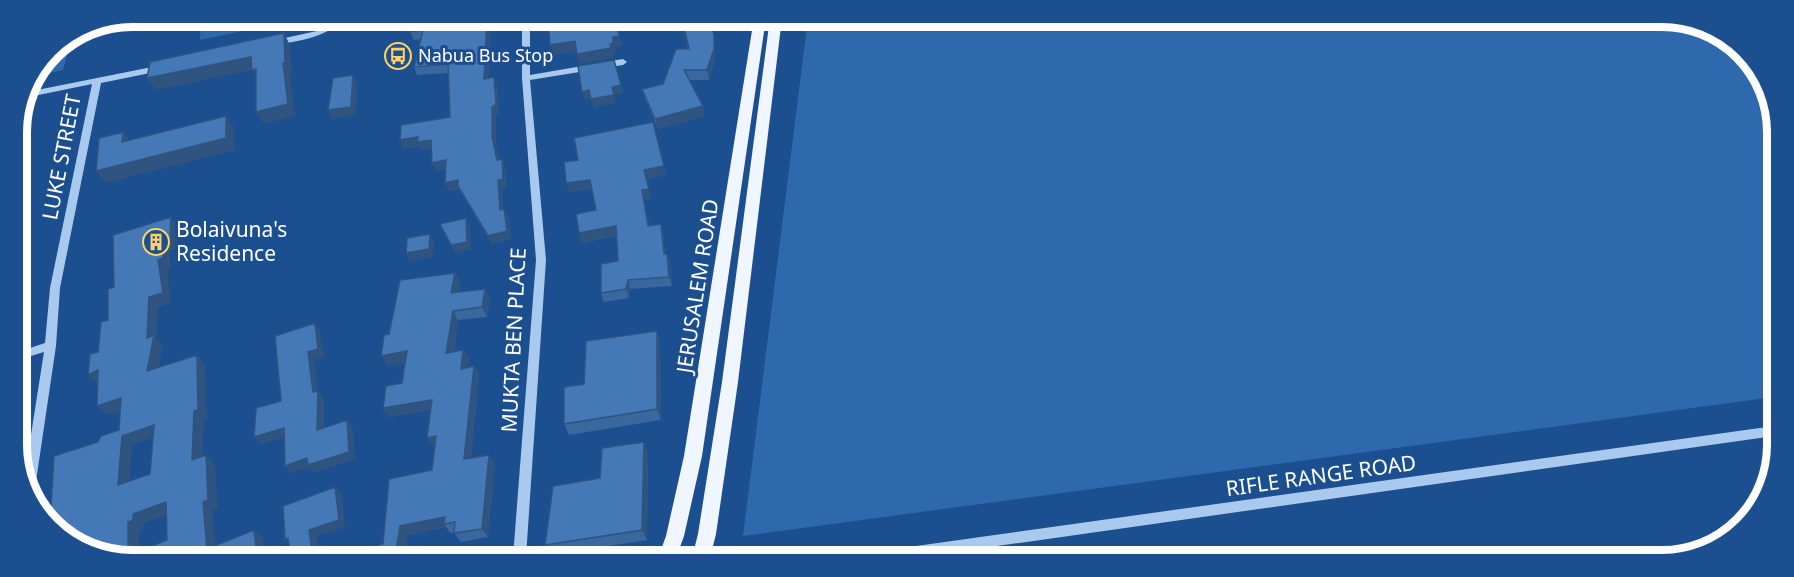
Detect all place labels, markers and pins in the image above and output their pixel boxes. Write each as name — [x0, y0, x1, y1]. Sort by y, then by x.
bus stop icon: Nabua Bus Stop — [383, 41, 413, 71]
place label: Nabua Bus Stop — [418, 43, 553, 67]
place label: Bolaivuna's Residence — [176, 215, 287, 267]
building icon: Bolaivuna's Residence — [141, 227, 171, 257]

